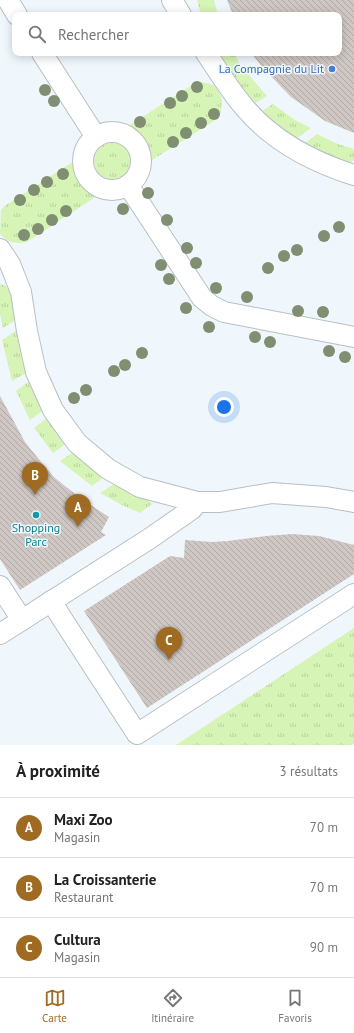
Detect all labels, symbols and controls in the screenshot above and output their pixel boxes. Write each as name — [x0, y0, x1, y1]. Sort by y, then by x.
search box — [12, 12, 342, 56]
icon: search — [26, 23, 48, 45]
text: Rechercher — [58, 25, 129, 44]
place label: La Compagnie du Lit — [219, 61, 324, 76]
marker: La Compagnie du Lit — [327, 64, 337, 74]
your location — [214, 397, 234, 417]
pin: B — [22, 462, 48, 495]
pin: A — [65, 494, 91, 527]
marker: Shopping Parc — [31, 510, 41, 520]
place label: Shopping Parc — [12, 520, 60, 549]
pin: C — [156, 627, 182, 660]
text: À proximité — [16, 760, 100, 782]
text: 3 résultats — [279, 763, 338, 780]
text: Maxi Zoo — [54, 810, 113, 829]
text: A — [25, 819, 33, 836]
text: 70 m — [310, 819, 338, 836]
text: Magasin — [54, 829, 100, 846]
text: La Croissanterie — [54, 870, 156, 889]
text: B — [25, 879, 33, 896]
text: 70 m — [310, 879, 338, 896]
text: Restaurant — [54, 889, 113, 906]
text: Cultura — [54, 930, 101, 949]
text: C — [25, 939, 33, 956]
text: 90 m — [310, 939, 338, 956]
text: Magasin — [54, 949, 100, 966]
tab: Carte — [42, 987, 67, 1025]
tab: Itinéraire — [151, 987, 194, 1025]
tab: Favoris — [278, 987, 312, 1025]

